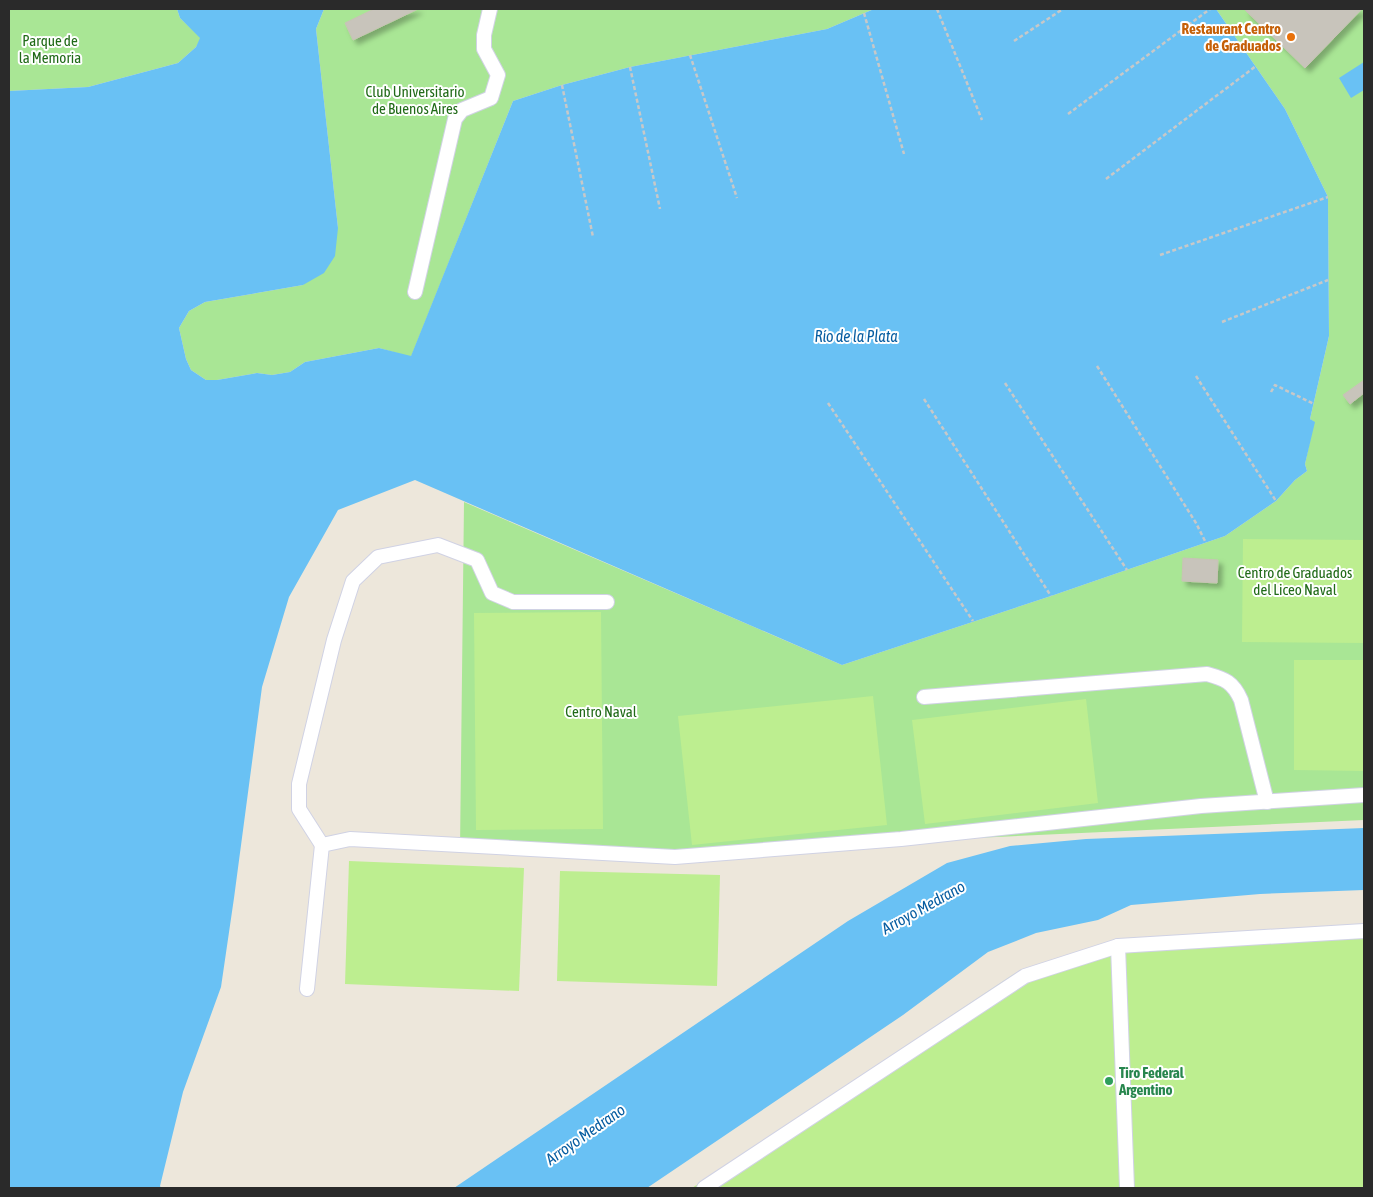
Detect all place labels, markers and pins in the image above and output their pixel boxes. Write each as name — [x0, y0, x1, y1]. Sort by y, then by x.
place label: Restaurant Centro de Graduados — [1181, 20, 1282, 54]
marker: Restaurant Centro de Graduados — [1285, 31, 1297, 43]
place label: Tiro Federal Argentino — [1118, 1064, 1185, 1098]
marker: Tiro Federal Argentino — [1103, 1075, 1115, 1087]

